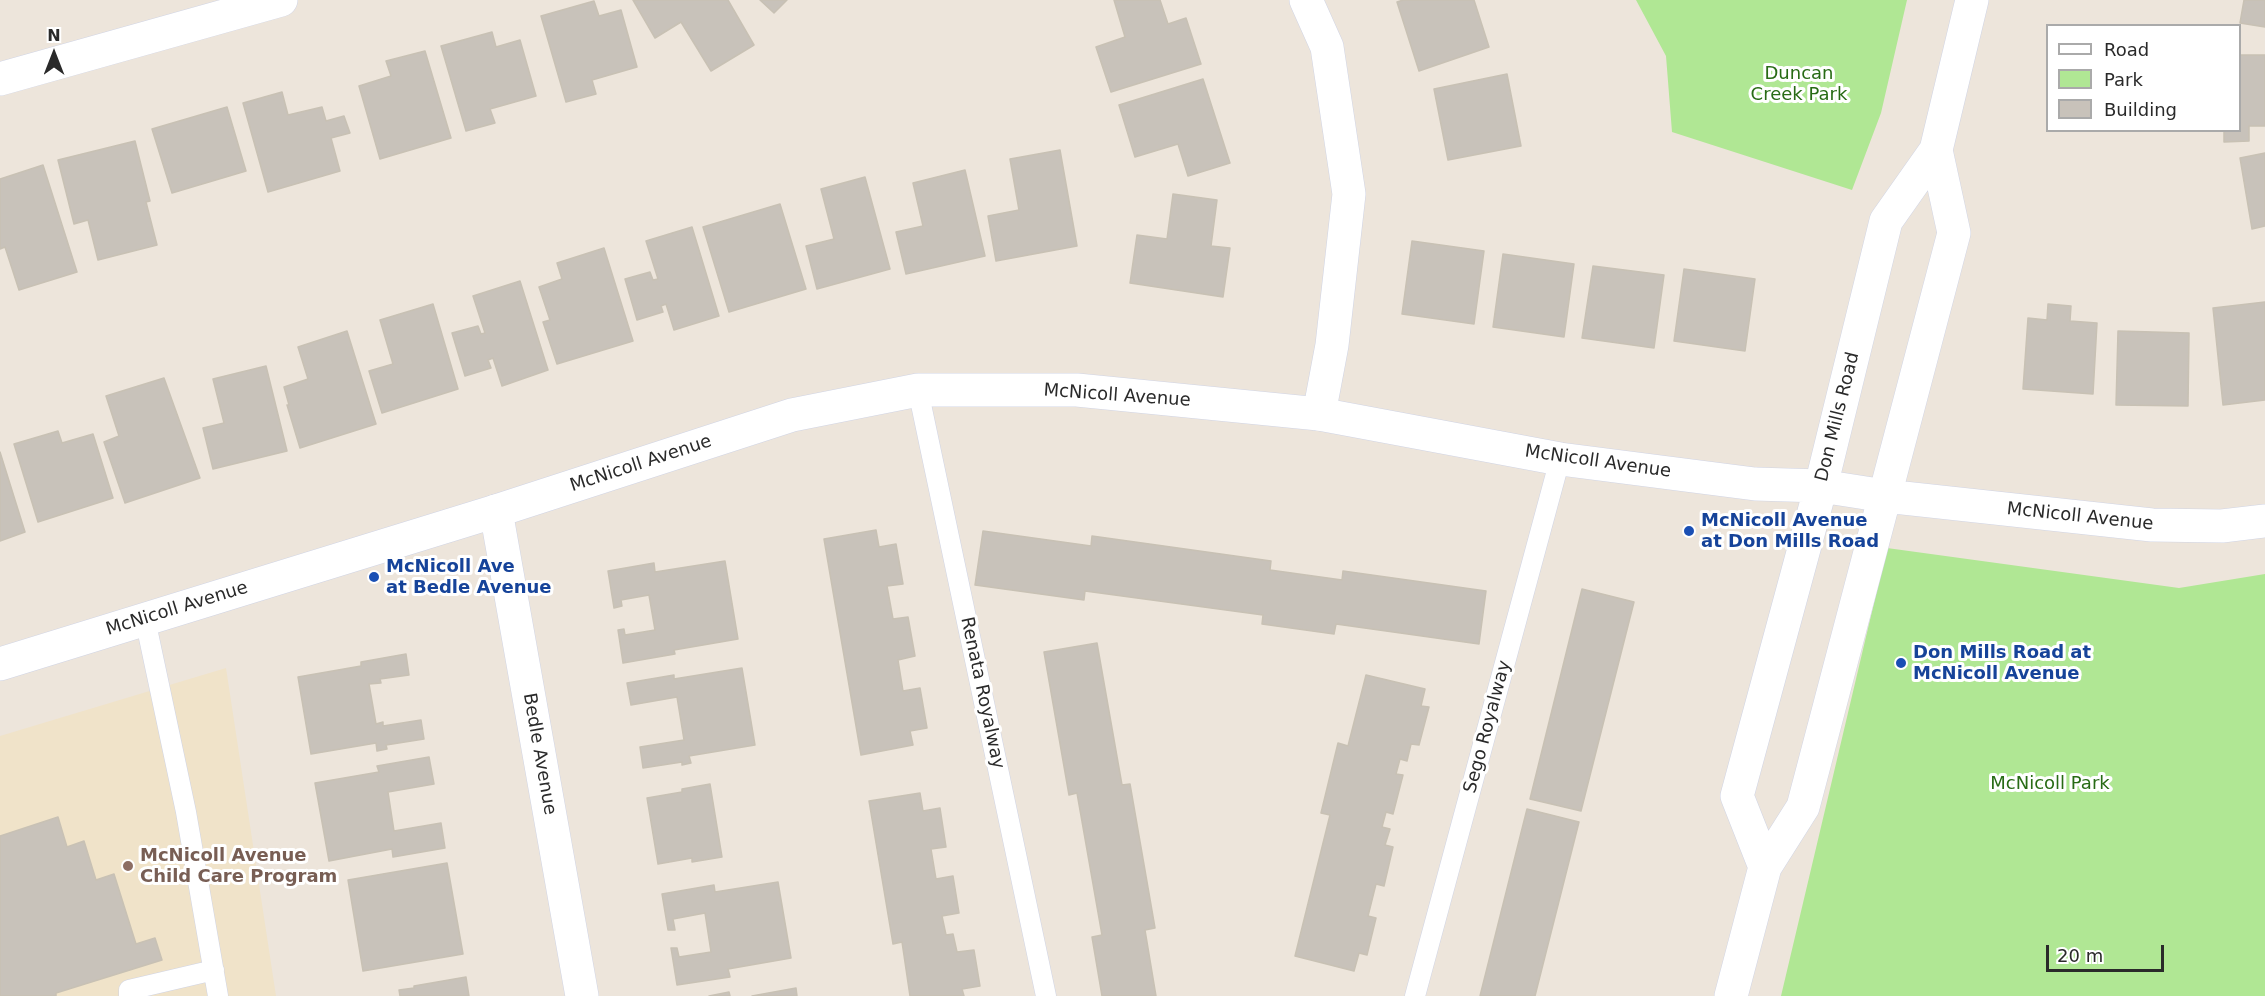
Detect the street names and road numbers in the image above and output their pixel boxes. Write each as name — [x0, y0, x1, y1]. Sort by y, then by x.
street label: Don Mills Road — [1811, 350, 1865, 484]
street label: McNicoll Avenue — [1043, 380, 1191, 412]
street label: McNicoll Avenue — [568, 431, 714, 497]
street label: McNicoll Avenue — [1524, 441, 1672, 483]
street label: McNicoll Avenue — [2006, 499, 2154, 535]
street label: McNicoll Avenue — [103, 577, 251, 641]
street label: Renata Royalway — [955, 615, 1009, 771]
street label: Sego Royalway — [1460, 658, 1516, 796]
street label: Bedle Avenue — [518, 691, 560, 817]

